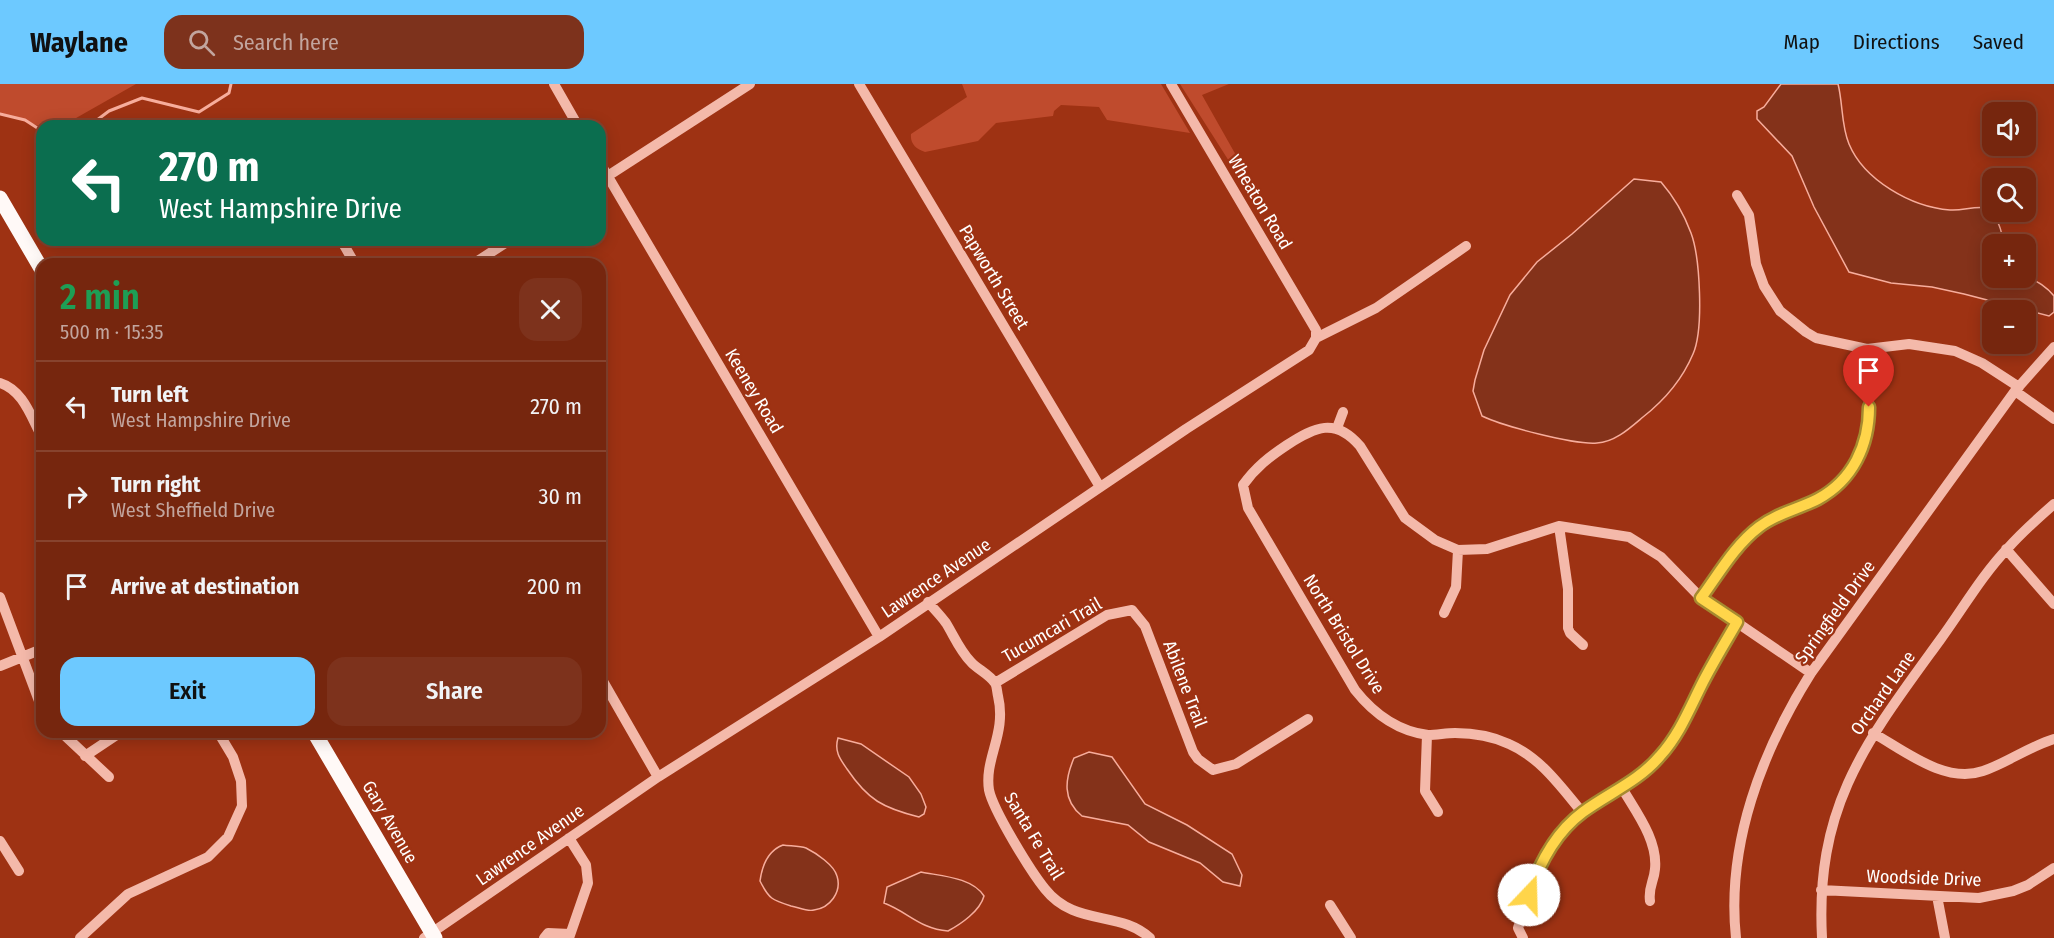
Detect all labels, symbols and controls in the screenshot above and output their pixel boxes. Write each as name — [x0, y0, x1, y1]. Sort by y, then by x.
search box — [164, 15, 584, 69]
text: Waylane — [30, 26, 128, 59]
icon: search — [185, 26, 218, 59]
text: Search here — [233, 29, 339, 56]
text: Map — [1783, 29, 1820, 55]
text: Directions — [1853, 29, 1940, 55]
text: Saved — [1973, 29, 2024, 55]
map controls — [1982, 102, 2036, 354]
button: sound — [1982, 102, 2036, 156]
text: 270 m — [159, 142, 259, 192]
icon: left — [60, 144, 138, 222]
street label: Wheaton Road — [1223, 151, 1297, 253]
button: search — [1982, 168, 2036, 222]
text: West Hampshire Drive — [159, 193, 402, 225]
street label: Papworth Street — [954, 221, 1034, 333]
button: + — [1982, 234, 2036, 288]
text: 2 min — [60, 275, 140, 319]
button: close — [519, 278, 582, 341]
button: − — [1982, 300, 2036, 354]
text: 500 m · 15:35 — [60, 320, 163, 344]
street label: Keeney Road — [720, 345, 788, 437]
pin — [1843, 345, 1894, 407]
icon: arrive — [1852, 354, 1885, 387]
text: Turn left — [111, 381, 189, 408]
icon: left — [60, 390, 93, 423]
text: 270 m — [530, 393, 582, 420]
text: West Hampshire Drive — [111, 408, 291, 432]
text: Turn right — [111, 471, 200, 498]
icon: right — [60, 480, 93, 513]
text: 30 m — [539, 483, 582, 510]
text: West Sheffield Drive — [111, 498, 275, 522]
street label: Lawrence Avenue — [877, 533, 995, 623]
street label: Springfield Drive — [1790, 556, 1880, 668]
icon: arrive — [60, 570, 93, 603]
street label: North Bristol Drive — [1298, 570, 1390, 698]
text: Arrive at destination — [111, 573, 299, 600]
text: 200 m — [527, 573, 582, 600]
street label: Tucumcari Trail — [998, 593, 1106, 667]
street label: Abilene Trail — [1158, 637, 1212, 731]
street label: Orchard Lane — [1846, 647, 1920, 739]
button: Exit — [60, 657, 315, 726]
button: Share — [327, 657, 582, 726]
street label: Gary Avenue — [358, 777, 423, 867]
street label: Santa Fe Trail — [999, 788, 1069, 884]
street label: Lawrence Avenue — [472, 799, 588, 890]
position arrow — [1497, 863, 1561, 927]
street label: Woodside Drive — [1866, 865, 1982, 891]

